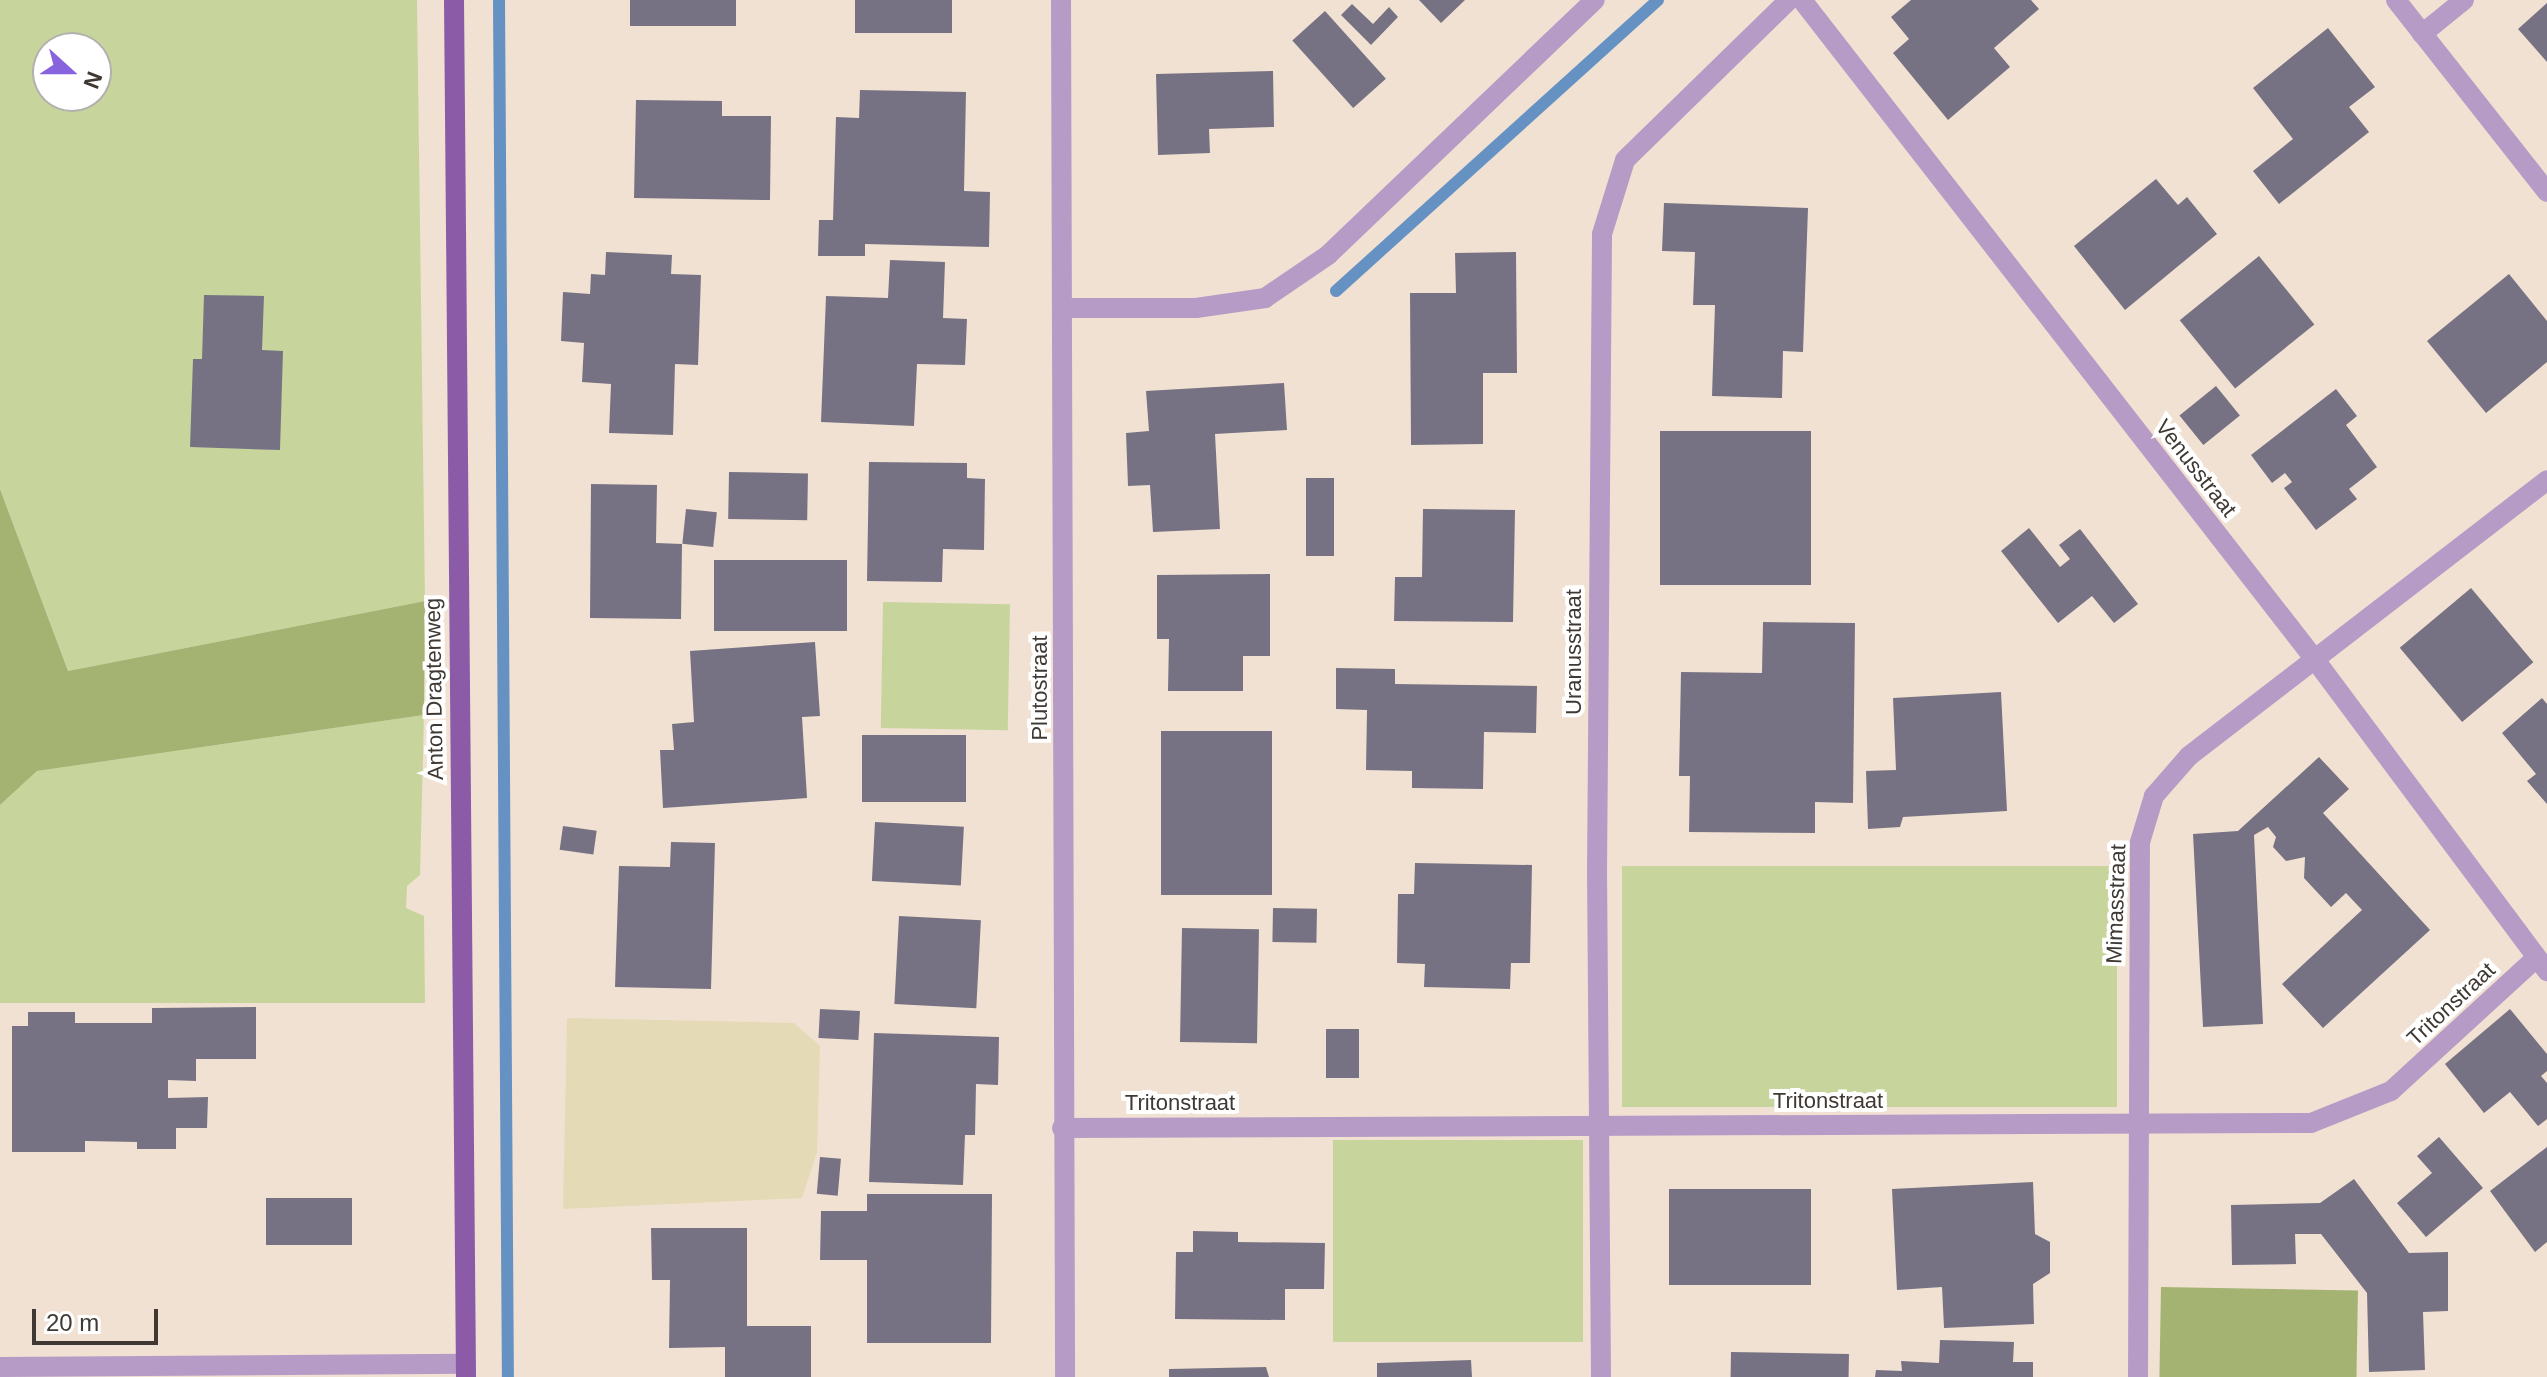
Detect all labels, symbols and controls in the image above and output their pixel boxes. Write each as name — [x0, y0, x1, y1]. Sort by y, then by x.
north arrow — [32, 32, 112, 112]
text: N — [78, 68, 108, 92]
street label: Venusstraat — [2150, 414, 2242, 522]
street label: Uranusstraat — [1561, 589, 1587, 715]
street label: Anton Dragtenweg — [419, 598, 449, 780]
street label: Plutostraat — [1027, 635, 1053, 741]
street label: Mimasstraat — [2101, 844, 2131, 964]
street label: Tritonstraat — [2402, 957, 2500, 1051]
street label: Tritonstraat — [1773, 1088, 1883, 1114]
street label: Tritonstraat — [1125, 1090, 1235, 1116]
scale bar — [36, 1293, 162, 1343]
text: 20 m — [46, 1309, 99, 1336]

